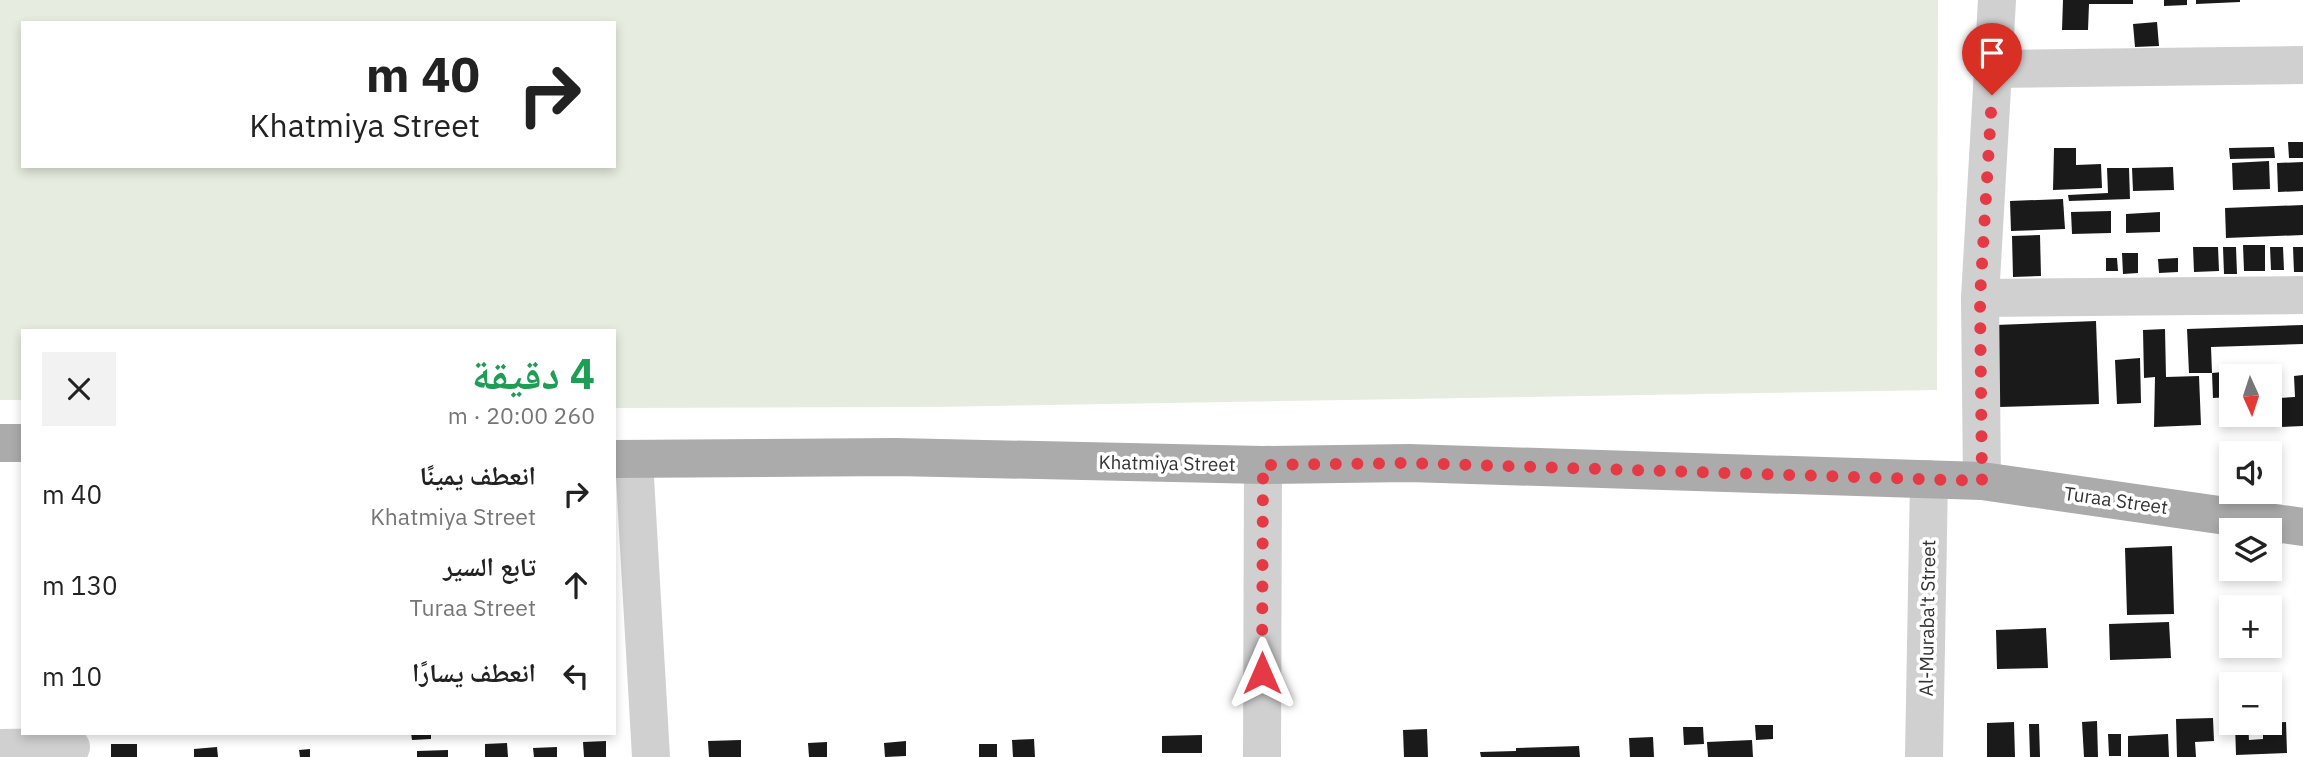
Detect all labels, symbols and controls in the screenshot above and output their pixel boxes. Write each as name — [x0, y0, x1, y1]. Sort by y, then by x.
pin — [1962, 23, 2022, 95]
icon: arrive — [1973, 34, 2011, 72]
text: 40 m — [366, 42, 480, 105]
icon: right — [504, 49, 595, 140]
text: Khatmiya Street — [249, 104, 480, 146]
text: 4 دقيقة — [472, 346, 595, 401]
button: close — [42, 352, 116, 426]
north arrow — [2219, 364, 2282, 427]
map controls — [2219, 364, 2282, 735]
text: 260 m · 20:00 — [448, 400, 595, 430]
button: sound — [2219, 441, 2282, 504]
street label: Khatmiya Street — [1098, 450, 1236, 476]
text: انعطف يمينًا — [420, 458, 536, 492]
icon: right — [557, 475, 595, 513]
text: 40 m — [42, 477, 102, 511]
street label: Turaa Street — [2063, 481, 2169, 519]
text: Khatmiya Street — [370, 501, 536, 531]
button: layers — [2219, 518, 2282, 581]
street label: Al-Muraba't Street — [1914, 539, 1940, 697]
text: تابع السير — [443, 549, 536, 583]
icon: ahead — [557, 566, 595, 604]
text: 130 m — [42, 568, 118, 602]
text: Turaa Street — [410, 592, 536, 622]
button: + — [2219, 595, 2282, 658]
position arrow — [1225, 636, 1299, 710]
text: انعطف يسارًا — [412, 655, 536, 689]
icon: left — [557, 657, 595, 695]
text: 10 m — [42, 659, 102, 693]
button: − — [2219, 672, 2282, 735]

